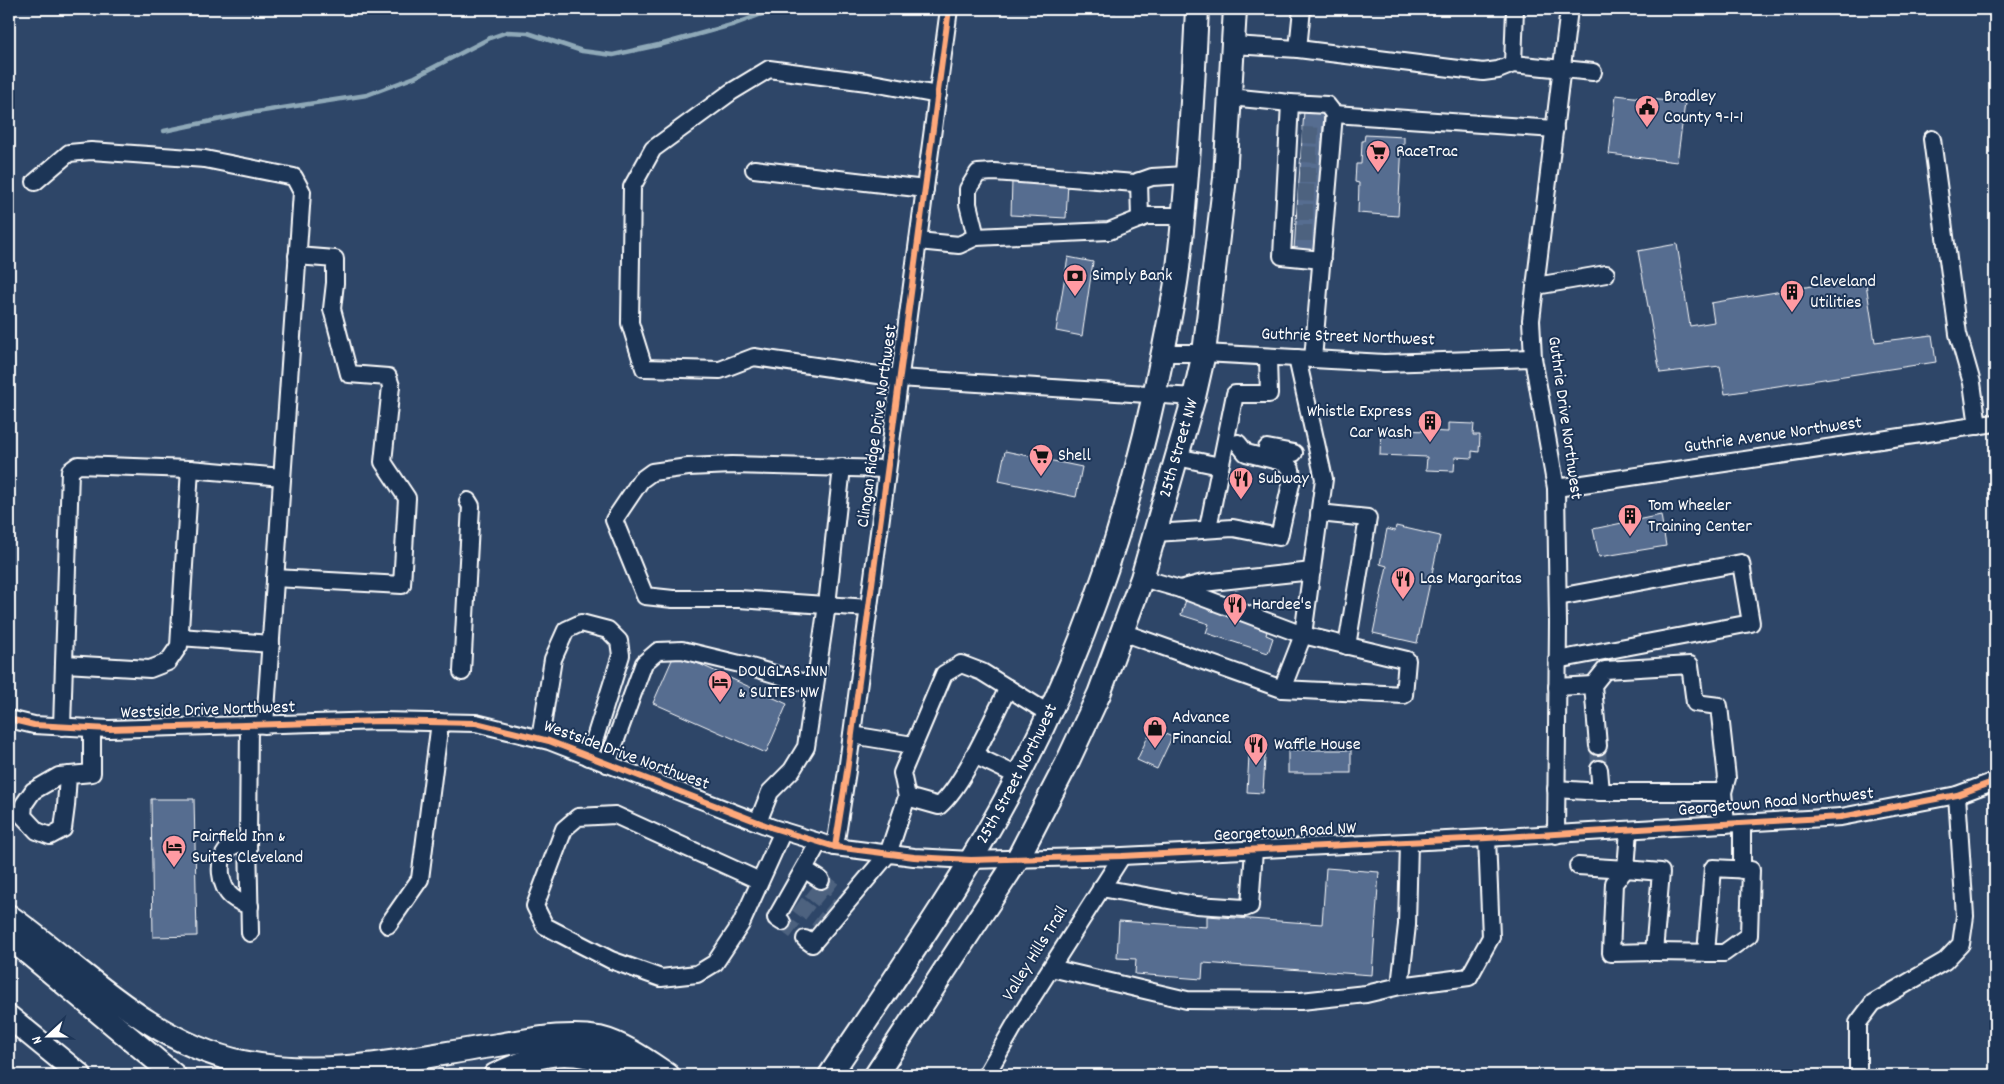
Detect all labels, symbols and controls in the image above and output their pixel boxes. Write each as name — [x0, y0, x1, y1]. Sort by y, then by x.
place label: Bradley County 9-1-1 — [1664, 85, 1743, 131]
public building icon: Bradley County 9-1-1 — [1634, 94, 1660, 128]
supermarket icon: RaceTrac — [1365, 139, 1391, 173]
place label: RaceTrac — [1396, 140, 1458, 165]
bank icon: Simply Bank — [1062, 263, 1088, 297]
place label: Simply Bank — [1092, 264, 1172, 289]
place label: Cleveland Utilities — [1810, 270, 1876, 316]
building icon: Cleveland Utilities — [1779, 279, 1805, 313]
street label: Clingan Ridge Drive Northwest — [851, 322, 905, 529]
street label: Guthrie Street Northwest — [1261, 322, 1436, 354]
street label: Guthrie Drive Northwest — [1540, 335, 1588, 502]
street label: 25th Street NW — [1153, 395, 1206, 501]
place label: Whistle Express Car Wash — [1307, 400, 1412, 446]
building icon: Whistle Express Car Wash — [1417, 409, 1443, 443]
street label: Guthrie Avenue Northwest — [1682, 411, 1864, 461]
supermarket icon: Shell — [1028, 443, 1054, 477]
place label: Shell — [1058, 444, 1091, 469]
restaurant icon: Subway — [1228, 466, 1254, 500]
place label: Subway — [1258, 467, 1310, 492]
place label: Tom Wheeler Training Center — [1648, 494, 1752, 540]
building icon: Tom Wheeler Training Center — [1617, 503, 1643, 537]
restaurant icon: Las Margaritas — [1390, 566, 1416, 600]
place label: Las Margaritas — [1420, 567, 1522, 592]
restaurant icon: Hardee's — [1222, 592, 1248, 626]
place label: Hardee's — [1252, 593, 1312, 618]
place label: DOUGLAS INN & SUITES NW — [738, 660, 828, 706]
hotel icon: DOUGLAS INN & SUITES NW — [707, 669, 733, 703]
street label: Westside Drive Northwest — [120, 695, 296, 727]
street label: 25th Street Northwest — [970, 699, 1065, 849]
place label: Advance Financial — [1172, 706, 1232, 752]
street label: Westside Drive Northwest — [540, 714, 713, 798]
shop icon: Advance Financial — [1142, 715, 1168, 749]
restaurant icon: Waffle House — [1243, 732, 1269, 766]
place label: Waffle House — [1274, 733, 1361, 758]
street label: Georgetown Road Northwest — [1677, 782, 1875, 824]
street label: Georgetown Road NW — [1213, 817, 1358, 849]
place label: Fairfield Inn & Suites Cleveland — [192, 825, 303, 871]
hotel icon: Fairfield Inn & Suites Cleveland — [161, 834, 187, 868]
street label: Valley Hills Trail — [997, 901, 1076, 1006]
north arrow — [22, 1012, 72, 1062]
text: N — [27, 1033, 48, 1047]

